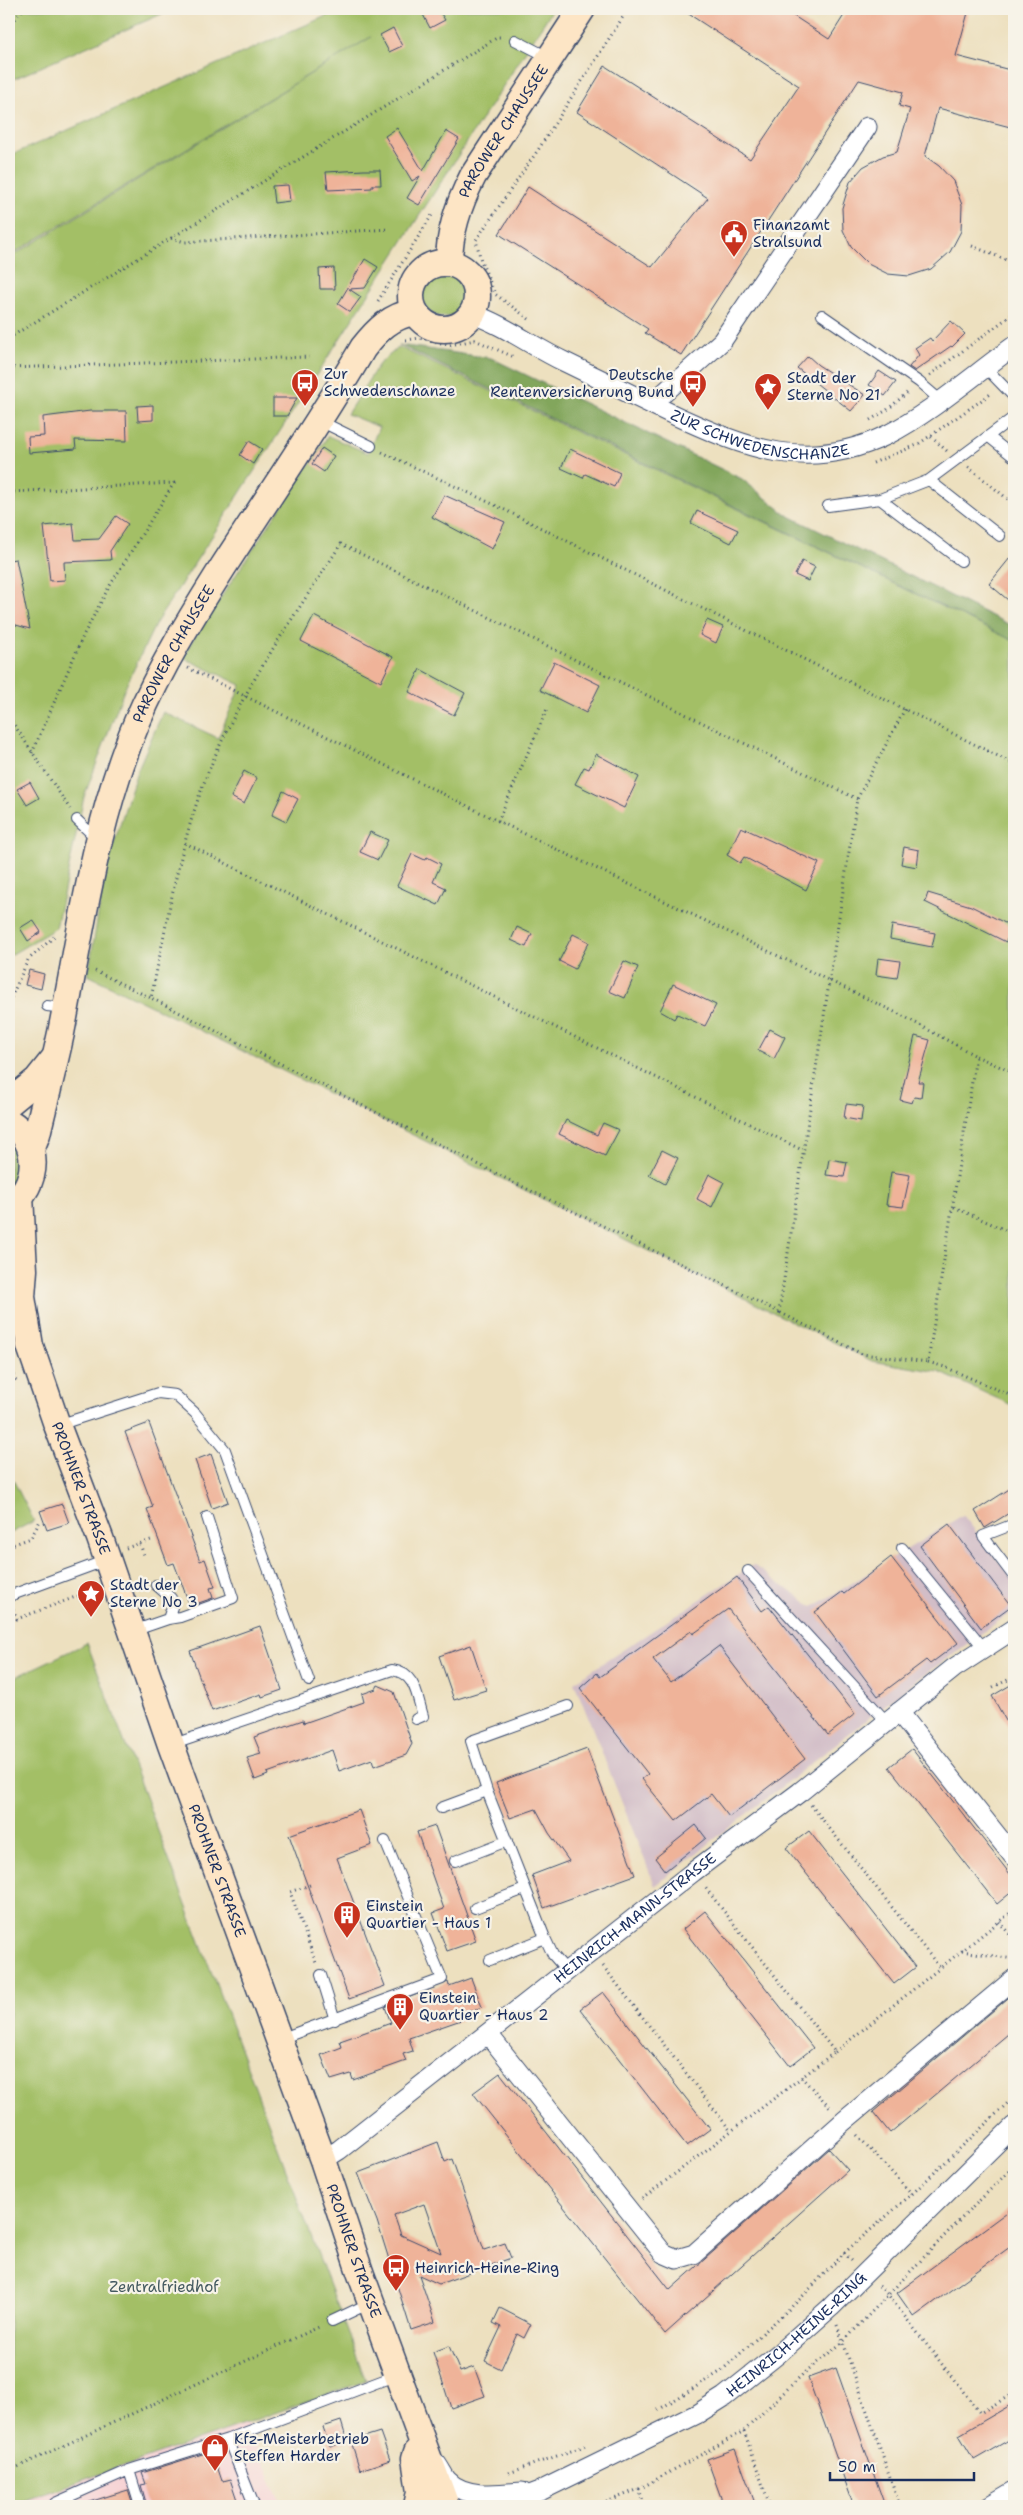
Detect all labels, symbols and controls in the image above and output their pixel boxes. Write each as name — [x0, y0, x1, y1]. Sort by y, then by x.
street label: PAROWER CHAUSSEE — [454, 61, 553, 201]
place label: Finanzamt Stralsund — [753, 215, 830, 252]
public building icon: Finanzamt Stralsund — [719, 219, 749, 258]
place label: Zur Schwedenschanze — [324, 364, 455, 401]
place label: Deutsche Rentenversicherung Bund — [490, 365, 674, 402]
bus stop icon: Zur Schwedenschanze — [290, 368, 320, 407]
place label: Stadt der Sterne No 21 — [787, 368, 880, 405]
bus stop icon: Deutsche Rentenversicherung Bund — [678, 369, 708, 408]
place icon: Stadt der Sterne No 21 — [753, 372, 783, 411]
street label: ZUR SCHWEDENSCHANZE — [667, 405, 852, 464]
street label: PAROWER CHAUSSEE — [128, 581, 219, 726]
street label: PROHNER STRASSE — [47, 1419, 115, 1557]
place label: Stadt der Sterne No 3 — [110, 1575, 198, 1612]
place icon: Stadt der Sterne No 3 — [76, 1579, 106, 1618]
street label: PROHNER STRASSE — [184, 1801, 251, 1940]
street label: HEINRICH-MANN-STRASSE — [549, 1848, 720, 1988]
place label: Einstein Quartier - Haus 1 — [366, 1896, 491, 1933]
building icon: Einstein Quartier - Haus 1 — [332, 1900, 362, 1939]
place label: Einstein Quartier - Haus 2 — [419, 1988, 549, 2025]
building icon: Einstein Quartier - Haus 2 — [385, 1992, 415, 2031]
street label: PROHNER STRASSE — [322, 2181, 386, 2321]
bus stop icon: Heinrich-Heine-Ring — [381, 2253, 411, 2292]
place label: Heinrich-Heine-Ring — [415, 2258, 559, 2278]
street label: HEINRICH-HEINE-RING — [722, 2268, 871, 2402]
park label: Zentralfriedhof — [109, 2277, 219, 2297]
place label: Kfz-Meisterbetrieb Steffen Harder — [234, 2429, 369, 2466]
shop icon: Kfz-Meisterbetrieb Steffen Harder — [200, 2433, 230, 2472]
scale bar — [830, 2450, 974, 2482]
text: 50 m — [838, 2457, 876, 2477]

